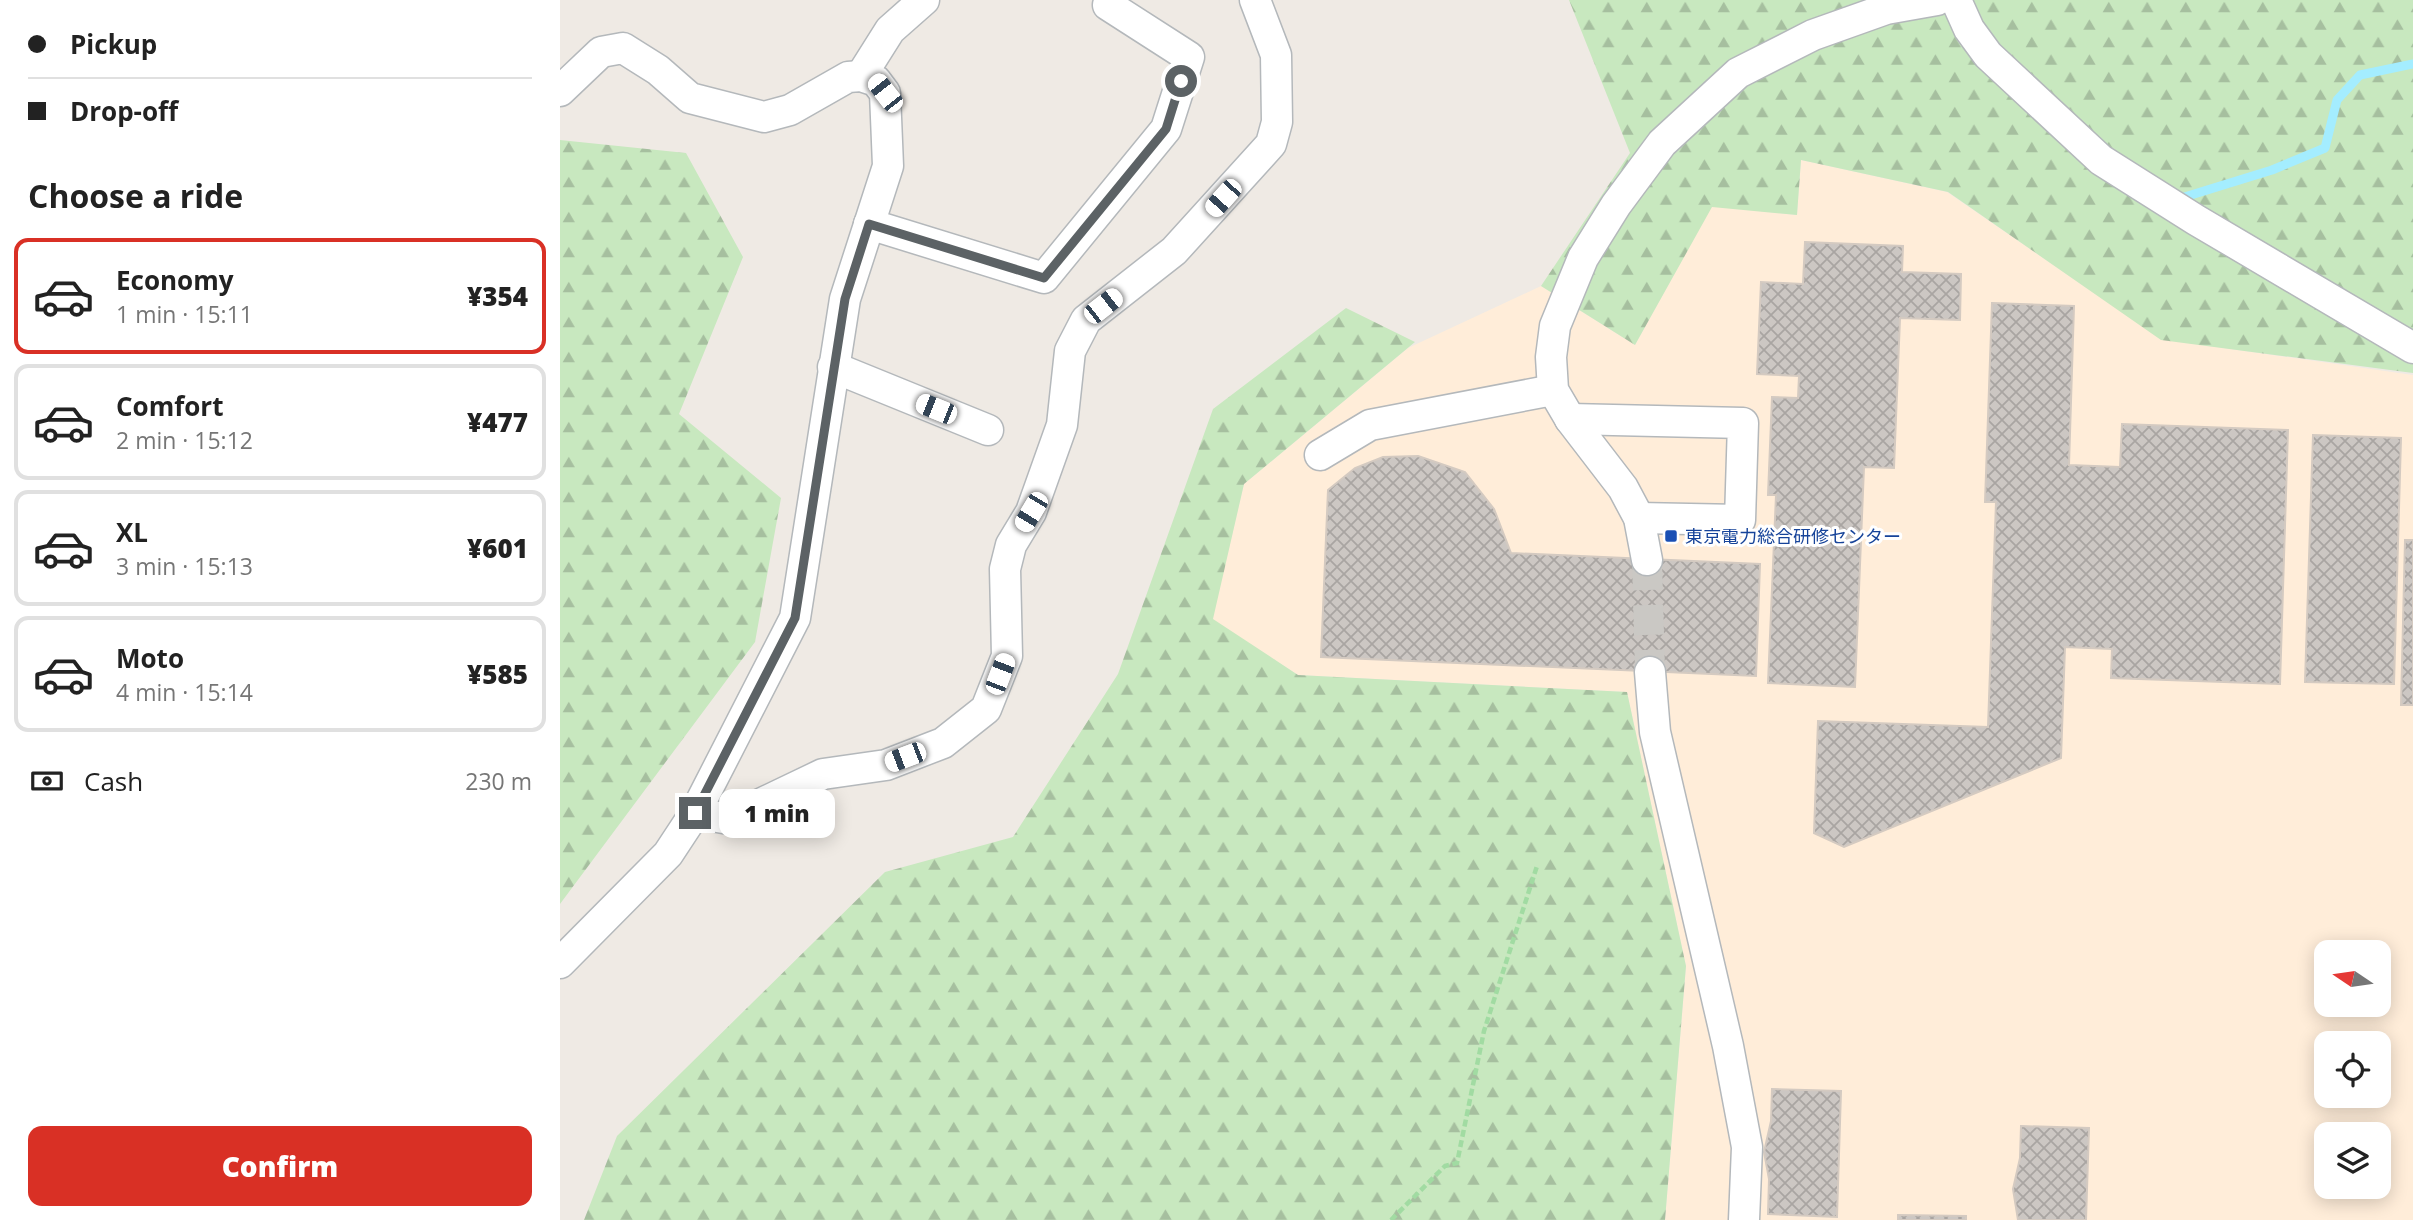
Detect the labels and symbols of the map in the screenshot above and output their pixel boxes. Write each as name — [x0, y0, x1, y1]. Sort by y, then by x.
route start — [1165, 65, 1197, 97]
car — [864, 70, 907, 116]
car — [1202, 175, 1245, 221]
car — [1080, 285, 1127, 327]
car — [913, 391, 960, 427]
car — [1012, 489, 1051, 535]
place label: 東京電力総合研修センター — [1685, 524, 1901, 548]
marker: 東京電力総合研修センター — [1663, 528, 1679, 544]
car — [983, 651, 1018, 697]
car — [882, 740, 929, 774]
callout: 1 min — [720, 788, 835, 838]
route end — [679, 797, 711, 829]
north arrow — [2314, 940, 2390, 1017]

